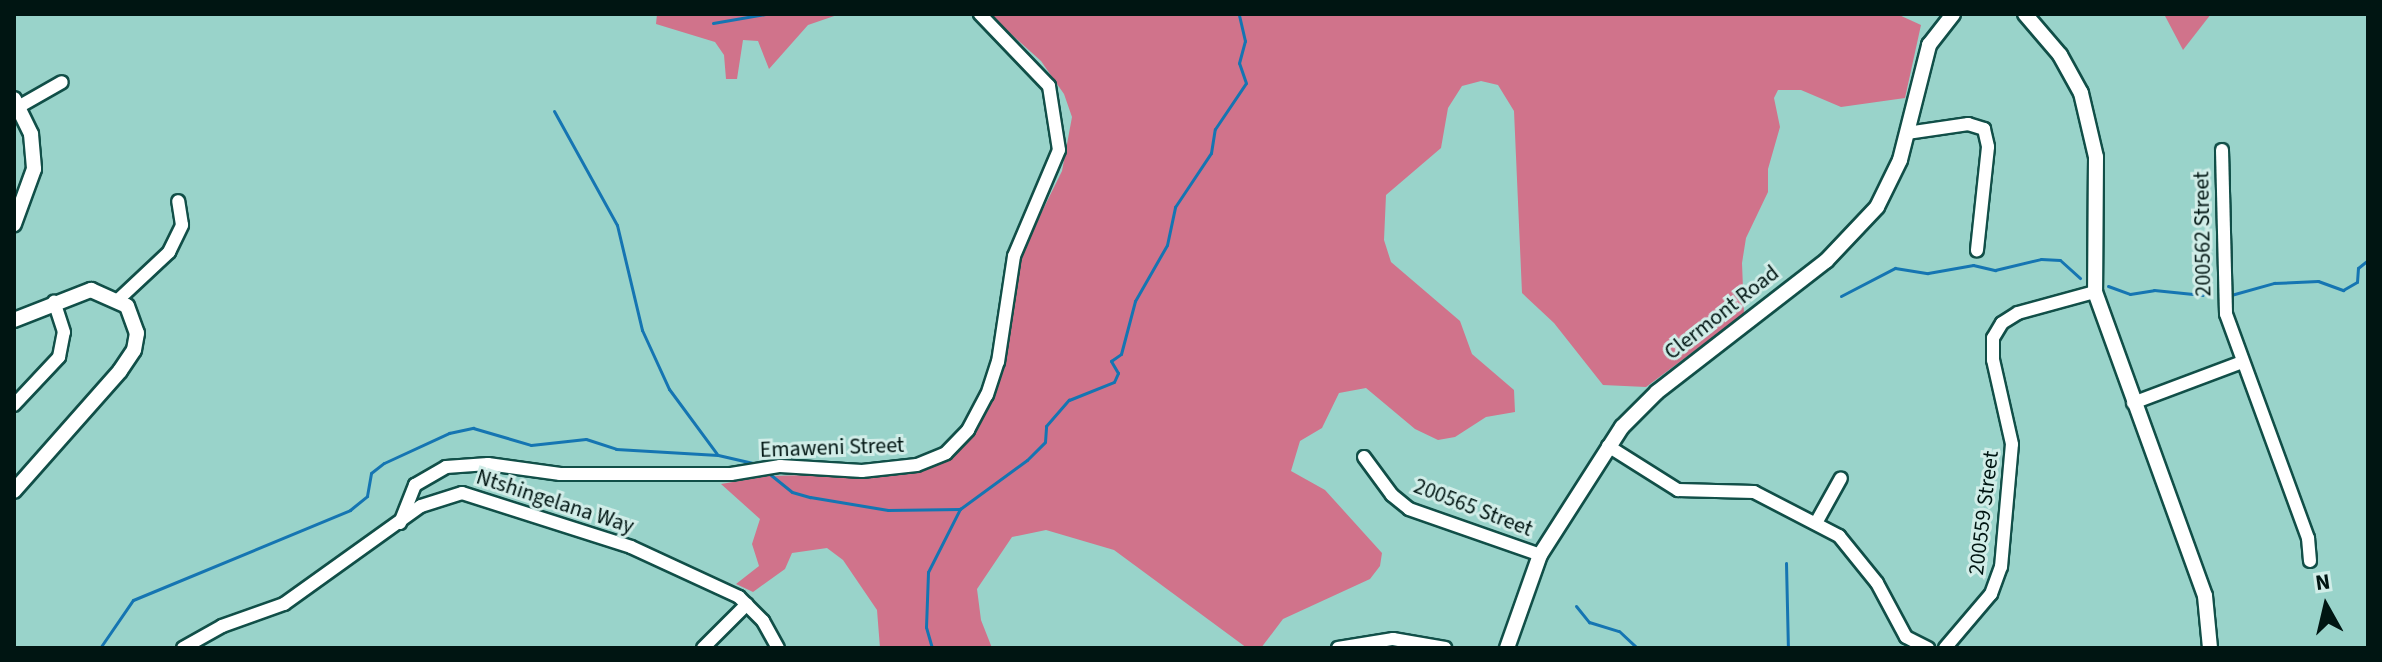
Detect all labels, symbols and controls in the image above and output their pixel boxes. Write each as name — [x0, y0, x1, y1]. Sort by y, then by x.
street label: 200562 Street — [2189, 171, 2217, 297]
street label: Clermont Road — [1660, 260, 1784, 366]
street label: Emaweni Street — [759, 432, 905, 464]
street label: 200559 Street — [1963, 449, 2005, 577]
street label: Ntshingelana Way — [473, 464, 637, 540]
street label: 200565 Street — [1410, 473, 1536, 543]
text: N — [2313, 565, 2332, 599]
north arrow — [2286, 566, 2366, 646]

